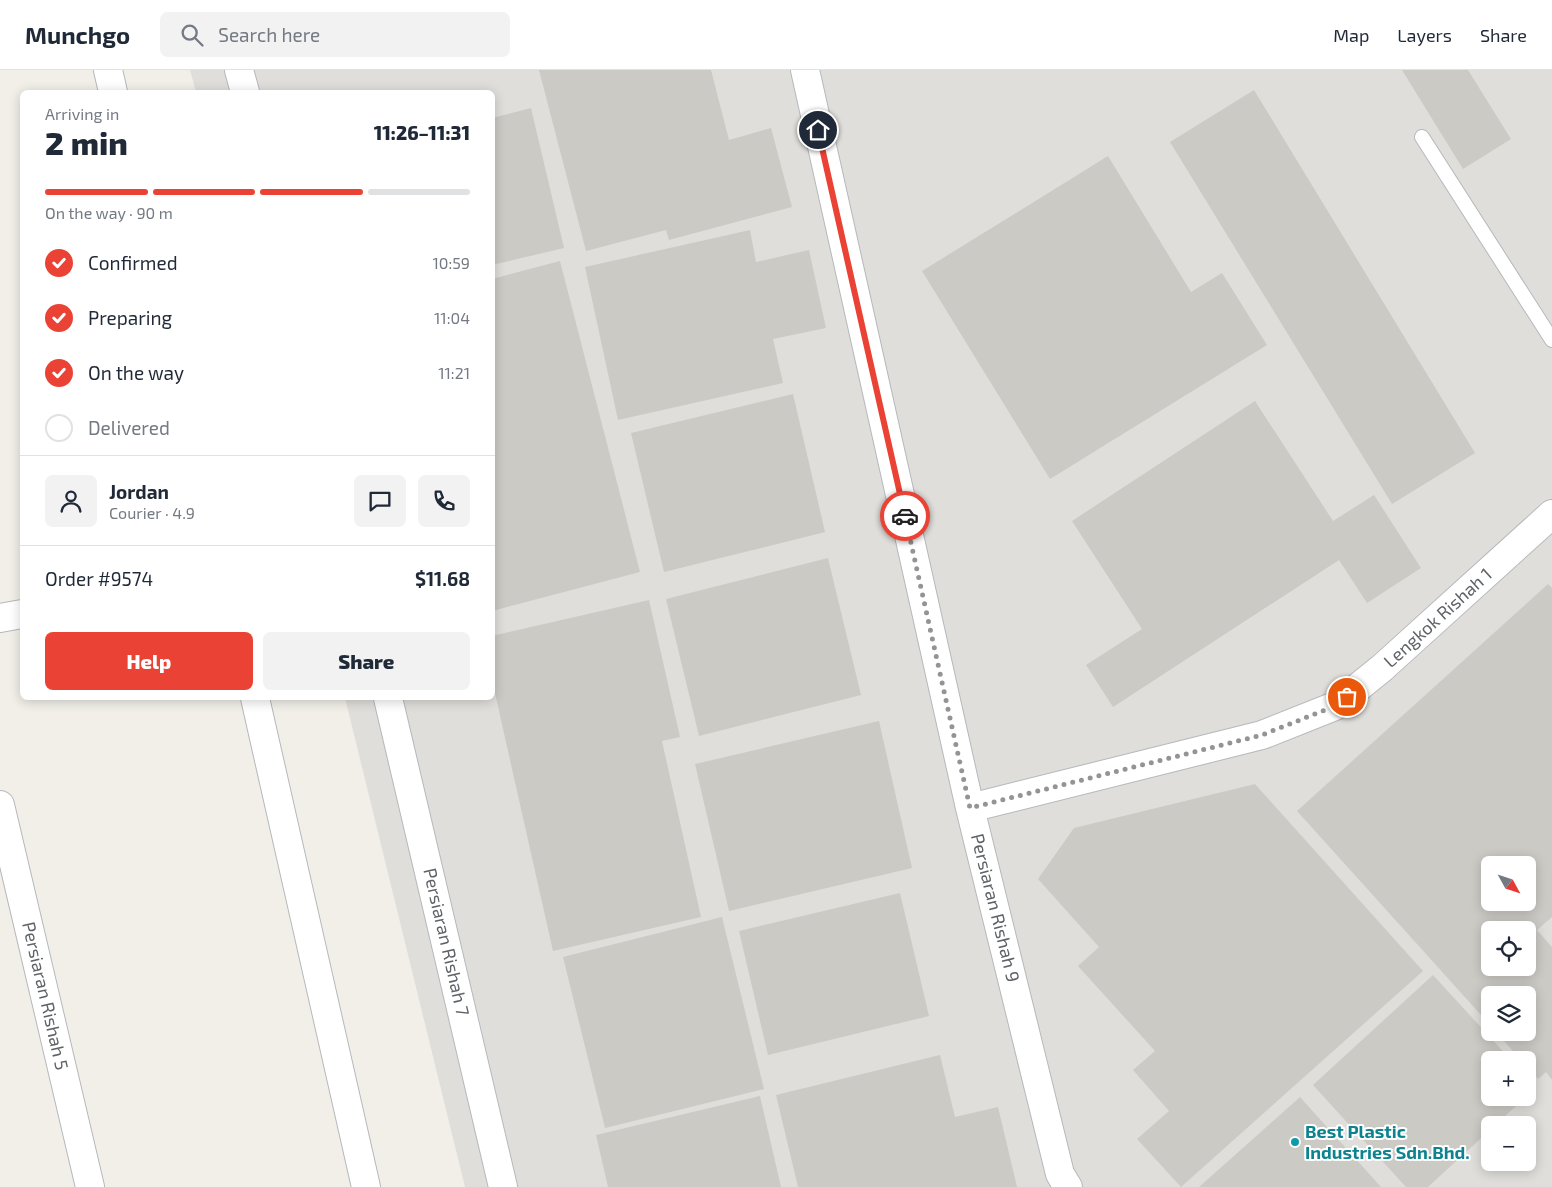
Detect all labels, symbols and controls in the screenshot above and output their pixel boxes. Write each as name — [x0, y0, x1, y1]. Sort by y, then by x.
search box — [160, 12, 510, 57]
text: Munchgo — [25, 20, 130, 49]
icon: search — [178, 21, 206, 49]
text: Search here — [218, 23, 320, 46]
text: Map — [1333, 24, 1369, 46]
text: Layers — [1397, 24, 1452, 46]
text: Share — [1480, 24, 1527, 46]
text: Arriving in — [45, 104, 119, 123]
pin — [797, 109, 839, 151]
icon: home — [804, 116, 832, 144]
text: 11:26–11:31 — [374, 121, 470, 144]
text: 2 min — [45, 123, 128, 161]
text: On the way · 90 m — [45, 203, 173, 222]
icon: check — [45, 249, 73, 277]
text: Confirmed — [88, 251, 178, 274]
text: 10:59 — [432, 253, 470, 272]
icon: check — [45, 304, 73, 332]
text: Preparing — [88, 306, 172, 329]
text: 11:04 — [434, 308, 470, 327]
icon: check — [45, 359, 73, 387]
text: On the way — [88, 361, 184, 384]
text: 11:21 — [438, 363, 470, 382]
text: Delivered — [88, 416, 170, 439]
button: person — [45, 475, 97, 527]
button: chat — [354, 475, 406, 527]
button: phone — [418, 475, 470, 527]
text: Jordan — [109, 480, 169, 503]
courier — [880, 491, 930, 541]
icon: car — [891, 502, 919, 530]
text: Courier · 4.9 — [109, 503, 195, 522]
street label: Lengkok Rishah 1 — [1379, 563, 1496, 672]
text: Order #9574 — [45, 567, 153, 590]
text: $11.68 — [415, 567, 470, 590]
button: Help — [45, 632, 253, 690]
button: Share — [263, 632, 470, 690]
pin — [1326, 676, 1368, 718]
icon: bag — [1333, 683, 1361, 711]
street label: Persiaran Rishah 9 — [967, 831, 1025, 984]
north arrow — [1481, 856, 1536, 911]
map controls — [1481, 856, 1536, 1171]
street label: Persiaran Rishah 7 — [419, 866, 475, 1018]
street label: Persiaran Rishah 5 — [18, 919, 74, 1072]
button: locate — [1481, 921, 1536, 976]
button: layers — [1481, 986, 1536, 1041]
button: + — [1481, 1051, 1536, 1106]
button: − — [1481, 1116, 1536, 1171]
place label: Best Plastic Industries Sdn.Bhd. — [1305, 1120, 1470, 1163]
marker: Best Plastic Industries Sdn.Bhd. — [1289, 1136, 1301, 1148]

